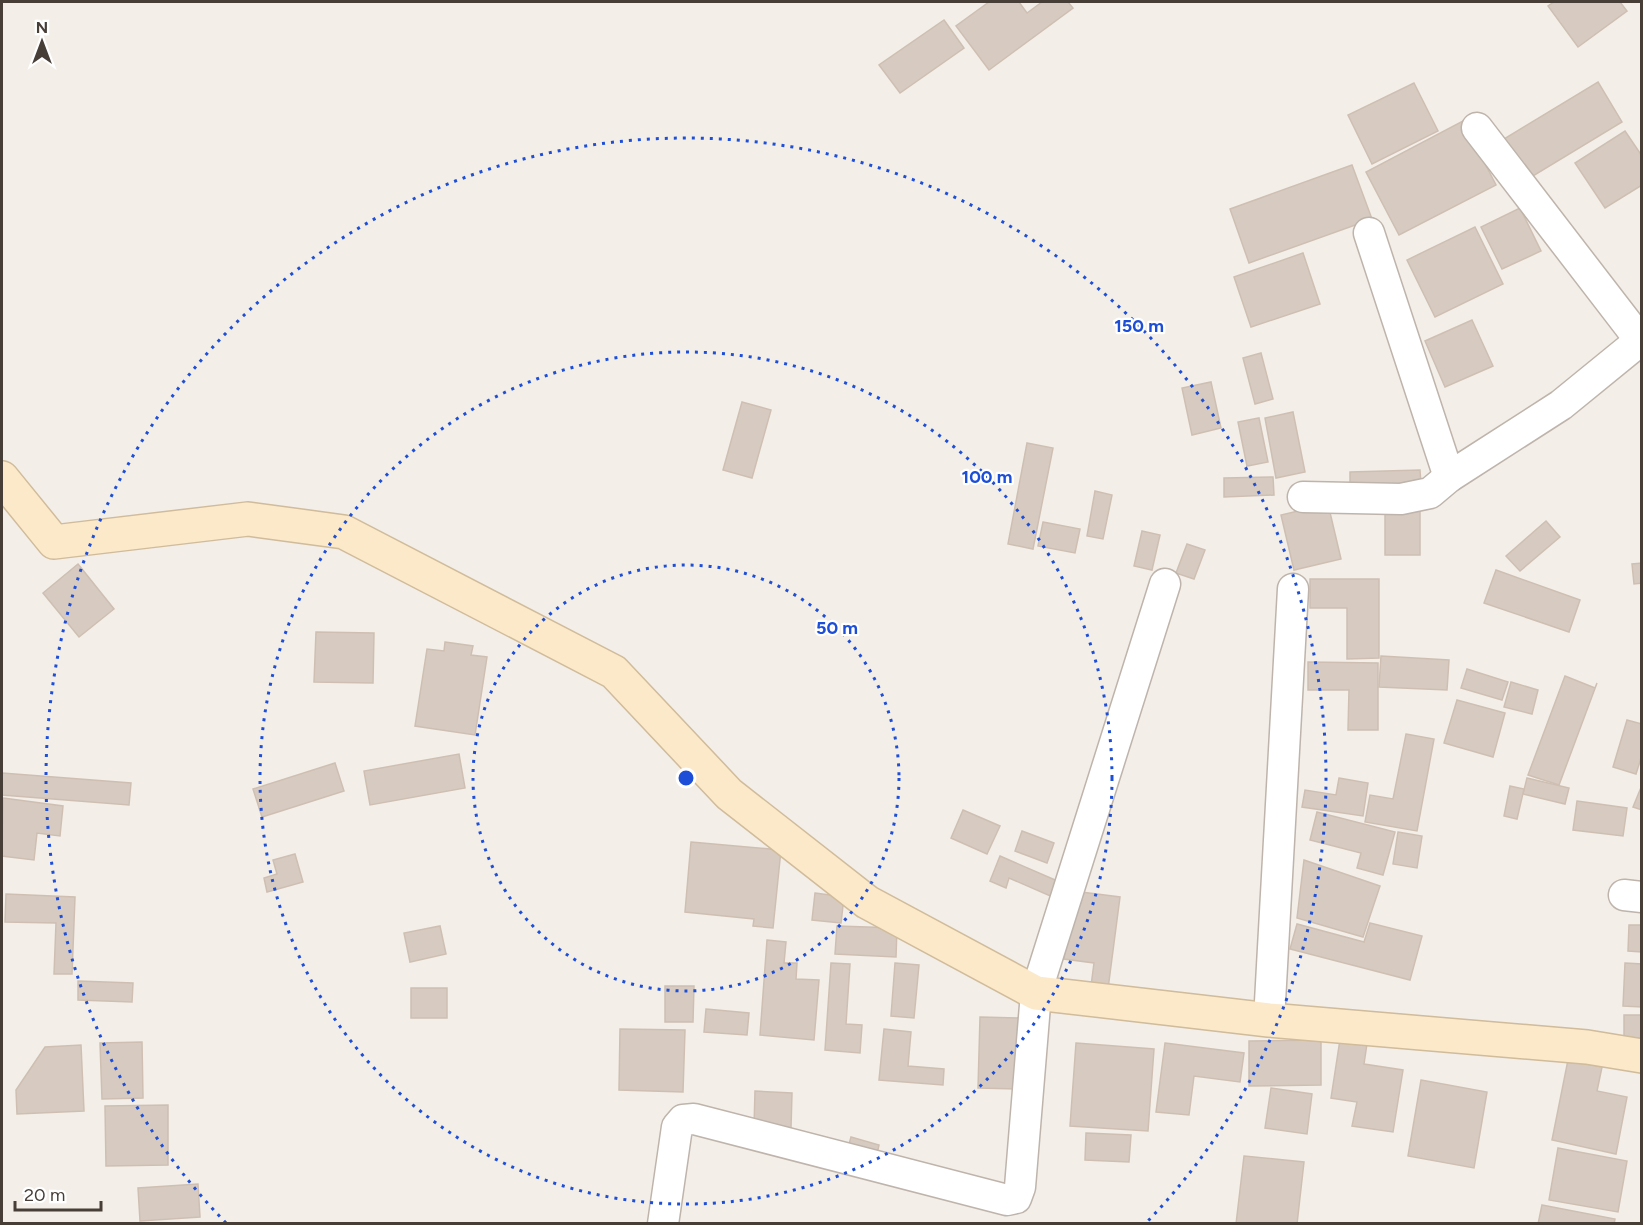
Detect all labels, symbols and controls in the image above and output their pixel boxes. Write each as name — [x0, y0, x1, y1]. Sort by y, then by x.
north arrow — [12, 12, 72, 72]
text: N — [36, 18, 48, 37]
text: 150 m — [1114, 315, 1164, 337]
text: 100 m — [962, 466, 1012, 488]
text: 50 m — [816, 617, 858, 639]
centre of rings — [676, 768, 696, 788]
scale bar — [15, 1174, 100, 1212]
text: 20 m — [24, 1184, 65, 1206]

